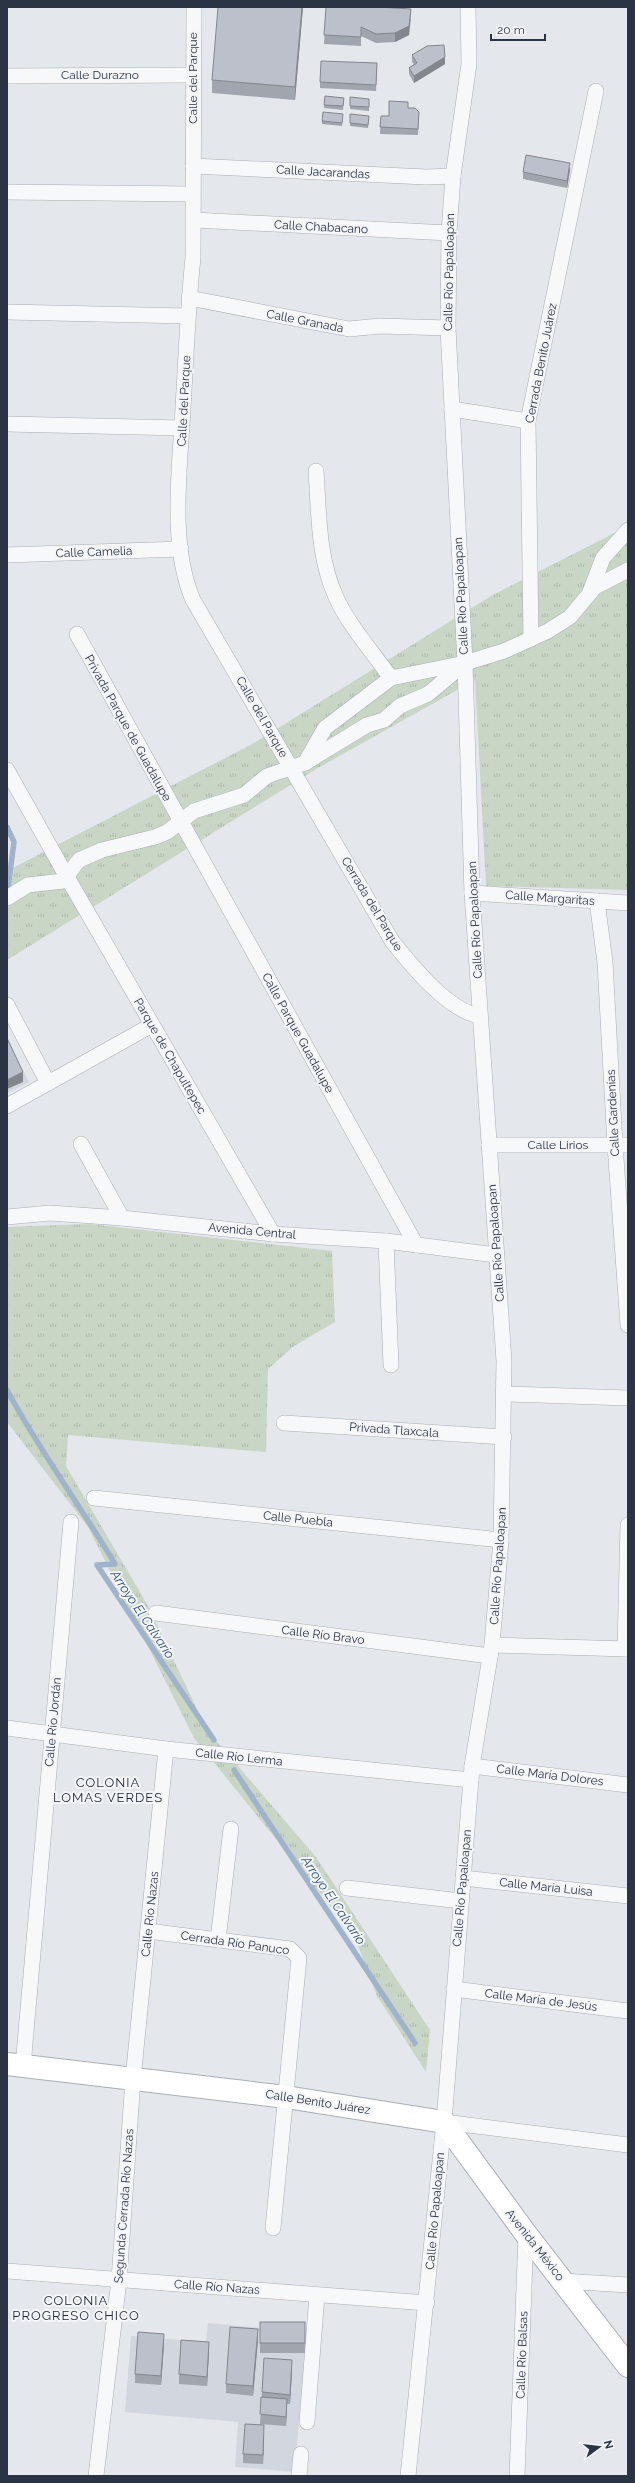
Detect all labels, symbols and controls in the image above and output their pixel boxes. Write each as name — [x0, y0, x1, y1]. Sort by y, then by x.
scale bar — [491, 16, 545, 42]
text: 20 m — [497, 23, 525, 37]
street label: Calle del Parque — [186, 32, 200, 124]
street label: Calle Durazno — [61, 68, 139, 82]
street label: Calle Jacarandas — [276, 163, 370, 181]
street label: Calle Río Papaloapan — [441, 213, 457, 331]
street label: Calle Chabacano — [274, 218, 368, 236]
street label: Cerrada Benito Juárez — [522, 302, 560, 424]
street label: Calle Granada — [265, 307, 345, 335]
street label: Calle del Parque — [175, 355, 193, 447]
street label: Calle Río Papaloapan — [451, 537, 471, 655]
street label: Calle Camelia — [55, 544, 133, 560]
street label: Privada Parque de Guadalupe — [82, 652, 174, 804]
street label: Calle del Parque — [233, 674, 291, 760]
street label: Cerrada del Parque — [338, 854, 406, 954]
street label: Calle Río Papaloapan — [465, 861, 485, 979]
street label: Calle Margaritas — [505, 888, 595, 908]
street label: Calle Parque Guadalupe — [259, 971, 337, 1095]
street label: Parque de Chapultepec — [131, 995, 209, 1117]
street label: Calle Gardenías — [604, 1069, 622, 1157]
street label: Calle Lirios — [528, 1138, 589, 1152]
street label: Calle Río Papaloapan — [485, 1184, 507, 1302]
street label: Avenida Central — [208, 1220, 297, 1242]
street label: Privada Tlaxcala — [349, 1420, 439, 1440]
street label: Calle Río Papaloapan — [487, 1507, 509, 1625]
street label: Calle Puebla — [262, 1508, 334, 1530]
water label: Arroyo El Calvario — [107, 1566, 178, 1661]
street label: Calle Río Bravo — [281, 1623, 365, 1647]
street label: Calle Río Jordán — [42, 1677, 64, 1767]
street label: Calle Río Lerma — [195, 1745, 283, 1769]
street label: Calle María Dolores — [496, 1761, 605, 1789]
district label: COLONIA LOMAS VERDES — [53, 1775, 163, 1805]
street label: Calle Río Papaloapan — [450, 1829, 474, 1947]
water label: Arroyo El Calvario — [298, 1852, 369, 1947]
street label: Calle Río Nazas — [139, 1870, 161, 1957]
street label: Calle María Luisa — [499, 1875, 593, 1899]
street label: Cerrada Río Panuco — [180, 1928, 290, 1958]
street label: Calle María de Jesús — [484, 1986, 598, 2014]
street label: Calle Benito Juárez — [265, 2087, 372, 2117]
street label: Segunda Cerrada Río Nazas — [112, 2128, 136, 2284]
street label: Calle Río Papaloapan — [423, 2152, 447, 2270]
street label: Avenida México — [503, 2206, 567, 2284]
street label: Calle Río Nazas — [174, 2277, 261, 2297]
district label: COLONIA PROGRESO CHICO — [12, 2293, 140, 2323]
street label: Calle Río Balsas — [513, 2311, 531, 2399]
north arrow — [579, 2427, 619, 2467]
text: N — [601, 2439, 616, 2450]

